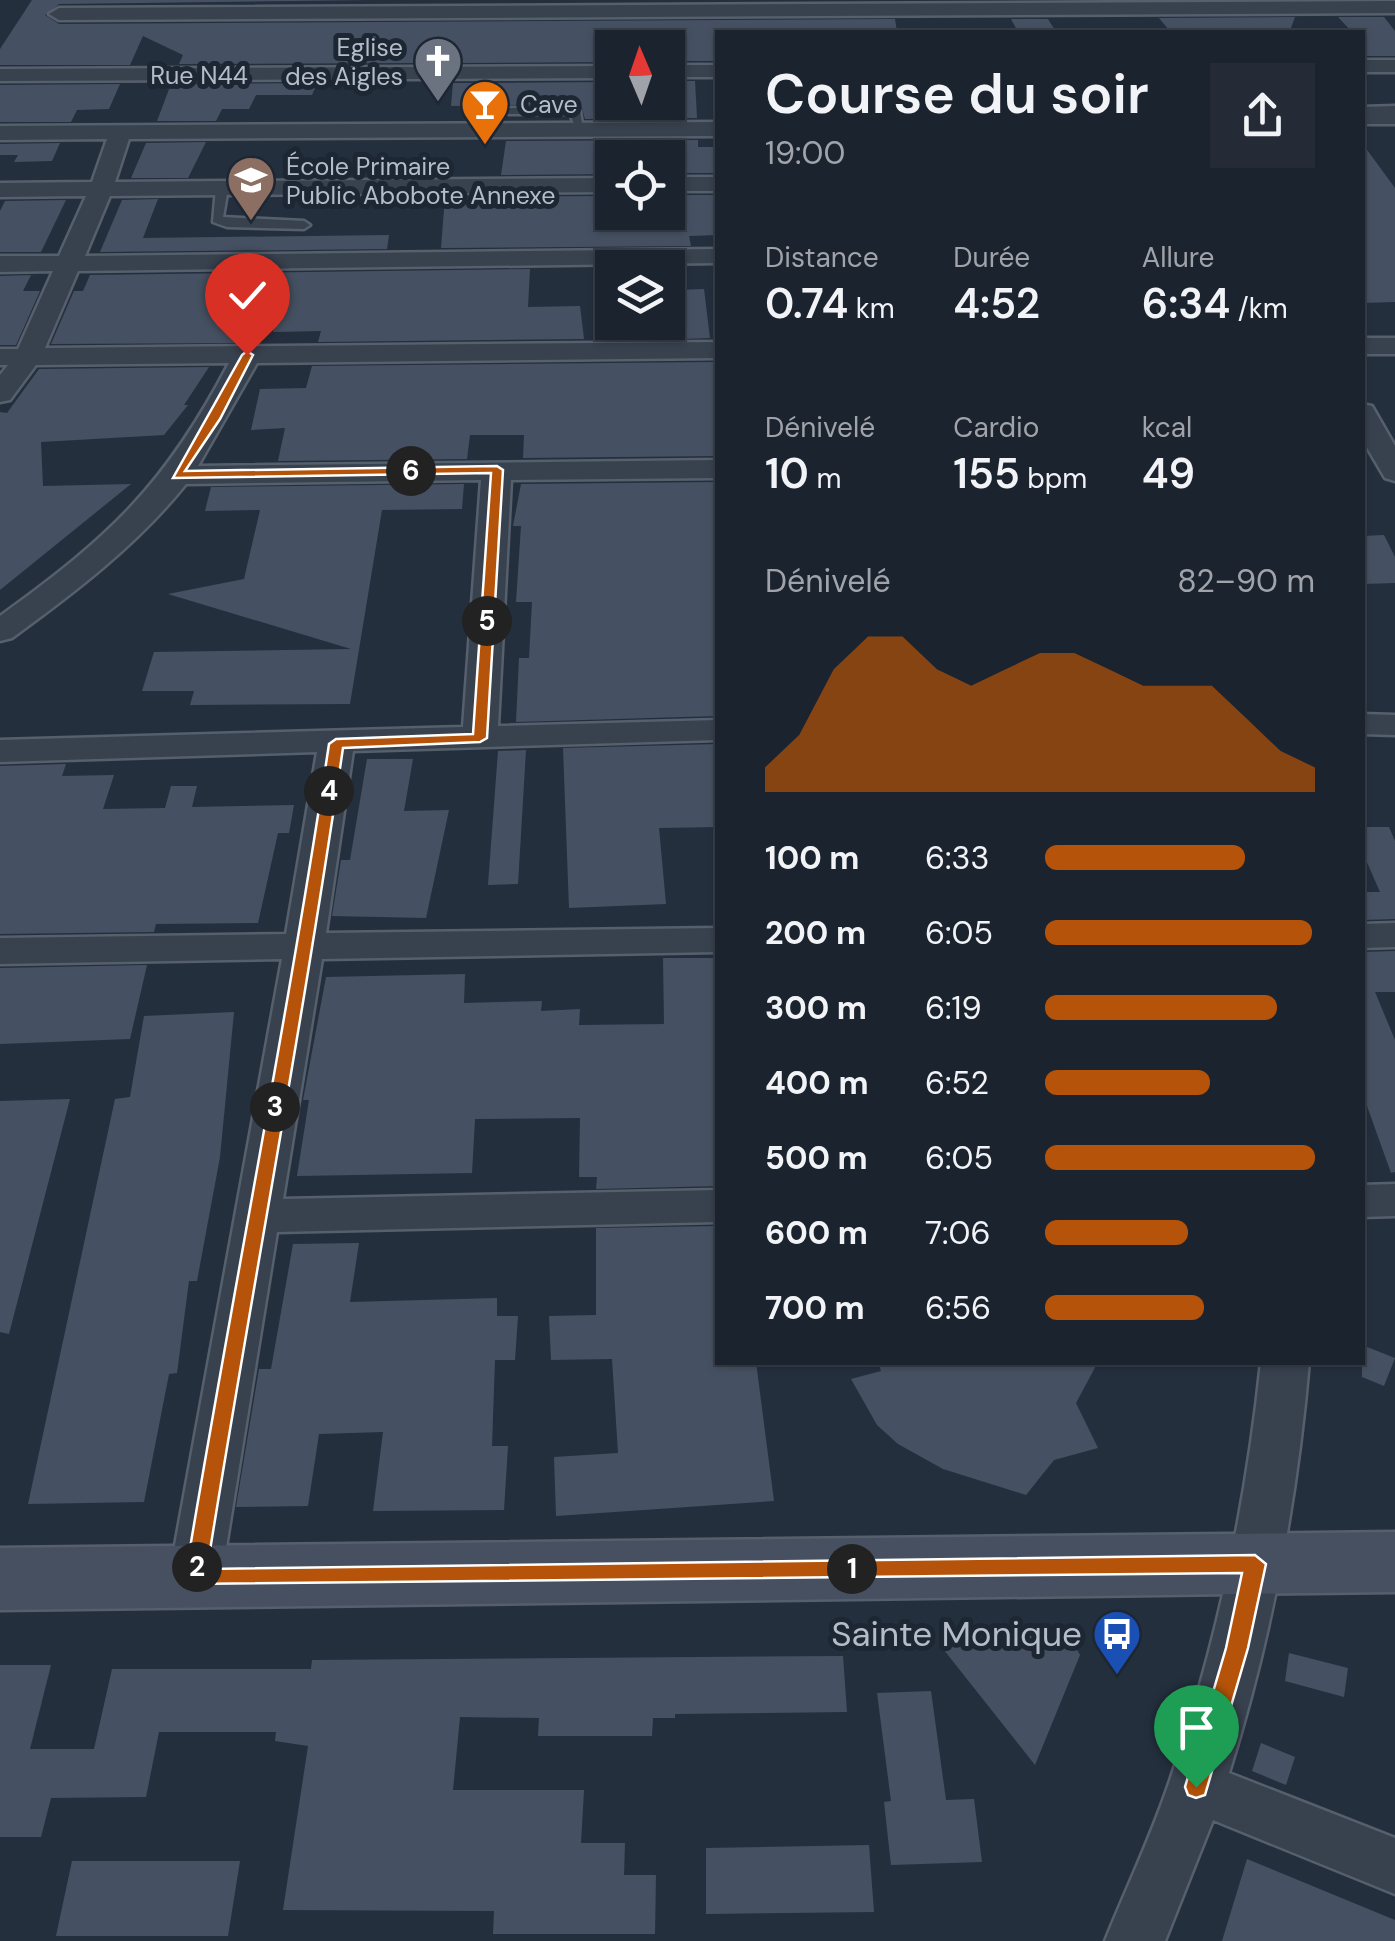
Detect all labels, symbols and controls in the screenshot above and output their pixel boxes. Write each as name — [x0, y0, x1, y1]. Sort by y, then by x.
north arrow — [595, 30, 685, 120]
map controls — [595, 30, 685, 340]
place label: Eglise des Aigles — [285, 31, 403, 93]
church icon: Eglise des Aigles — [412, 35, 464, 103]
text: Course du soir — [765, 58, 1149, 130]
street label: Rue N44 — [150, 59, 248, 92]
button: share — [1210, 63, 1315, 168]
bar icon: Cave — [459, 78, 511, 146]
place label: Cave — [520, 88, 578, 121]
text: 19:00 — [765, 132, 845, 174]
button: locate — [595, 140, 685, 230]
place label: École Primaire Public Abobote Annexe — [286, 150, 555, 212]
school or university icon: École Primaire Public Abobote Annexe — [225, 154, 277, 222]
text: Distance — [765, 239, 879, 276]
text: Durée — [953, 239, 1030, 276]
text: Allure — [1142, 239, 1215, 276]
button: layers — [595, 250, 685, 340]
pin — [205, 253, 290, 356]
icon: check — [220, 268, 275, 323]
text: 0.74 — [765, 276, 848, 331]
text: 4:52 — [953, 276, 1040, 331]
text: 6:34 — [1142, 276, 1230, 331]
text: km — [848, 290, 895, 327]
text: /km — [1230, 290, 1288, 327]
text: Dénivelé — [765, 409, 875, 446]
text: Cardio — [953, 409, 1039, 446]
text: kcal — [1142, 409, 1192, 446]
pin: 6 — [386, 446, 436, 496]
text: 10 — [765, 446, 809, 501]
text: 155 — [953, 446, 1020, 501]
text: 49 — [1142, 446, 1195, 501]
text: 6 — [402, 452, 420, 489]
text: m — [809, 460, 841, 497]
text: bpm — [1020, 460, 1087, 497]
text: Dénivelé — [765, 560, 891, 602]
text: 82–90 m — [1177, 560, 1315, 602]
pin: 5 — [462, 596, 512, 646]
text: 5 — [478, 602, 496, 639]
pin: 4 — [304, 766, 354, 816]
text: 4 — [320, 772, 338, 809]
text: 100 m — [765, 837, 859, 879]
text: 6:33 — [925, 837, 989, 879]
text: 200 m — [765, 912, 866, 954]
text: 6:05 — [925, 912, 993, 954]
text: 300 m — [765, 987, 867, 1029]
text: 6:19 — [925, 987, 982, 1029]
text: 400 m — [765, 1062, 869, 1104]
text: 6:52 — [925, 1062, 989, 1104]
pin: 3 — [250, 1082, 300, 1132]
text: 3 — [267, 1088, 283, 1125]
text: 500 m — [765, 1137, 868, 1179]
text: 6:05 — [925, 1137, 993, 1179]
text: 600 m — [765, 1212, 868, 1254]
text: 7:06 — [925, 1212, 991, 1254]
text: 700 m — [765, 1287, 865, 1329]
text: 6:56 — [925, 1287, 991, 1329]
pin: 2 — [172, 1542, 222, 1592]
pin: 1 — [827, 1544, 877, 1594]
text: 2 — [189, 1548, 205, 1585]
text: 1 — [847, 1550, 857, 1587]
bus stop icon: Sainte Monique — [1091, 1608, 1143, 1676]
place label: Sainte Monique — [831, 1611, 1082, 1657]
pin — [1154, 1685, 1239, 1788]
icon: arrive — [1169, 1700, 1224, 1755]

